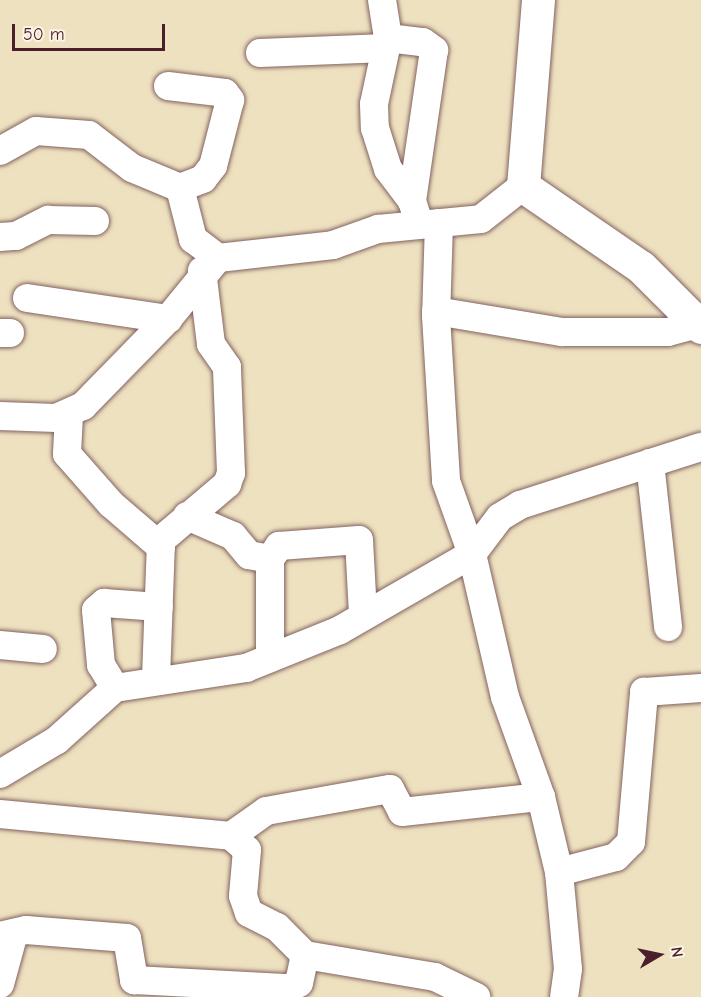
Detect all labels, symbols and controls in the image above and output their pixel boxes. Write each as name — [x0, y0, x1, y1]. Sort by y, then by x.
scale bar — [15, 12, 168, 50]
text: 50 m — [23, 24, 65, 45]
north arrow — [629, 925, 689, 985]
text: N — [667, 946, 686, 959]

